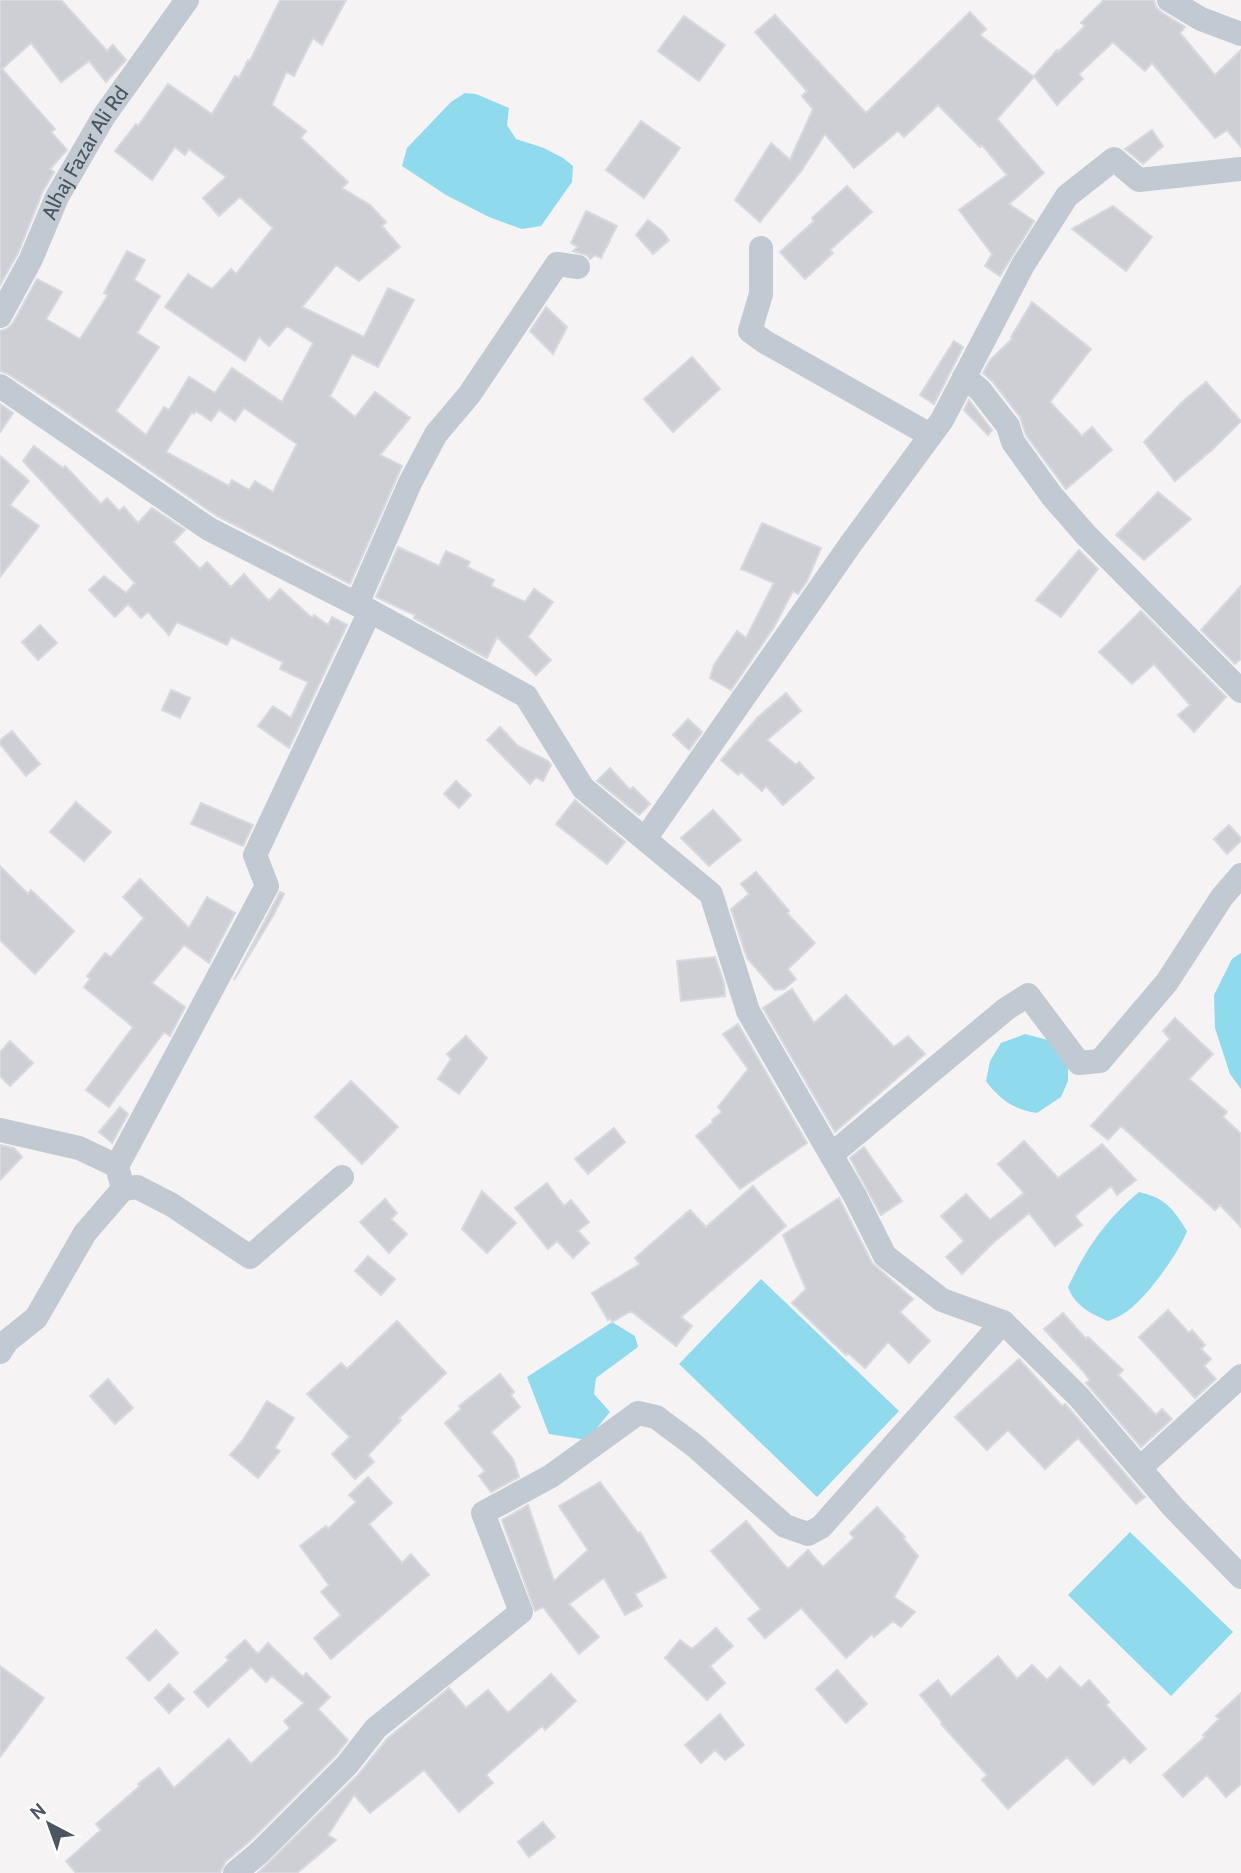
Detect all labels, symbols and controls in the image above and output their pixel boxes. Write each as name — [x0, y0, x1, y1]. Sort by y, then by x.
street label: Alhaj Fazar Ali Rd — [36, 81, 133, 223]
north arrow — [14, 1789, 84, 1859]
text: N — [26, 1798, 51, 1825]

